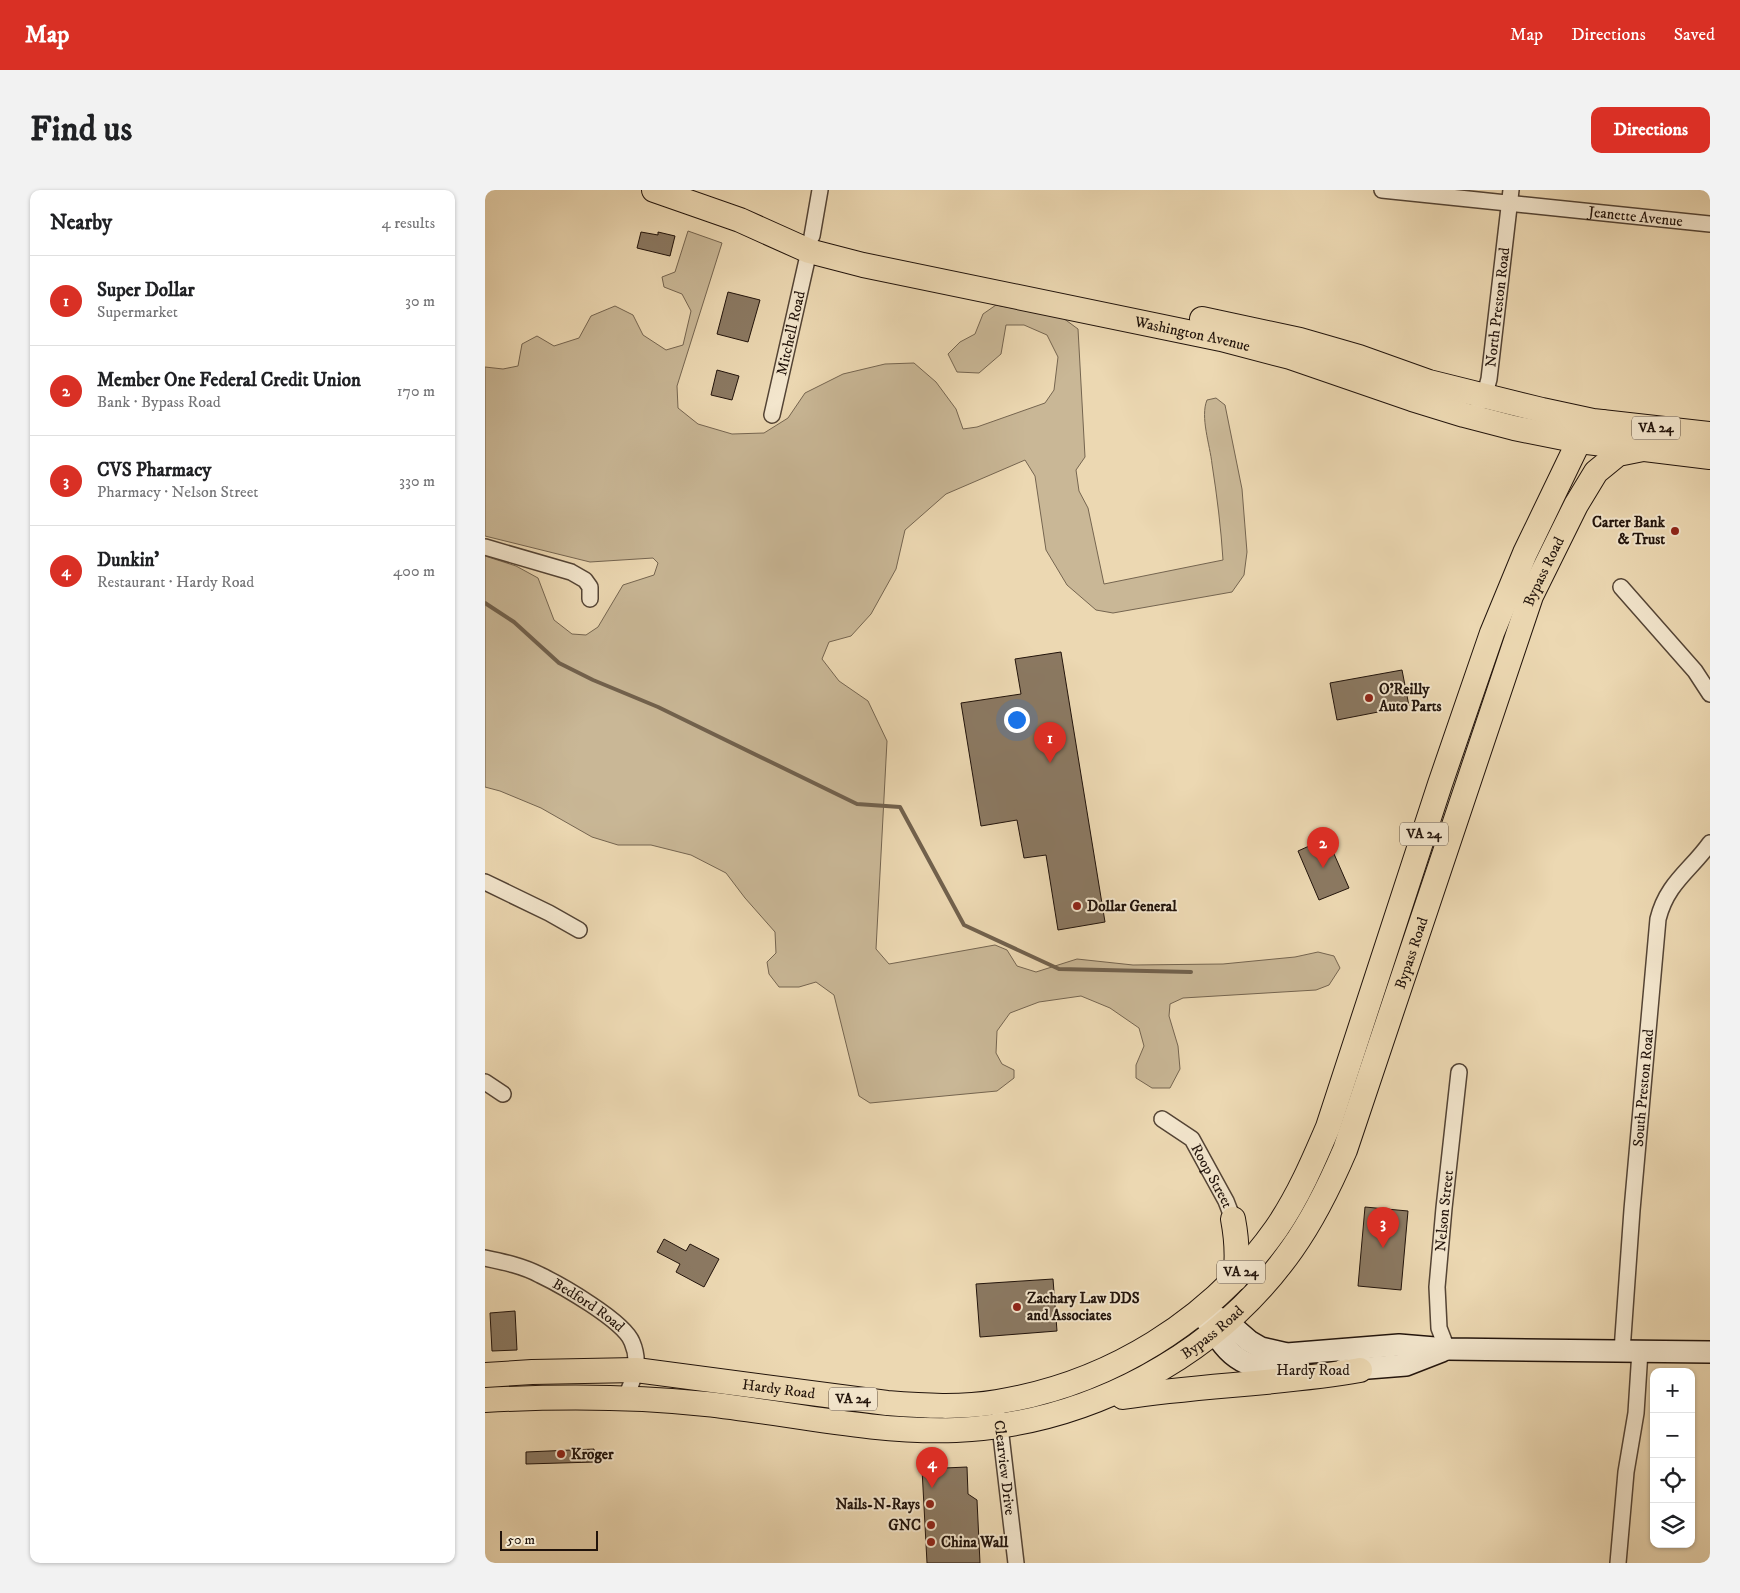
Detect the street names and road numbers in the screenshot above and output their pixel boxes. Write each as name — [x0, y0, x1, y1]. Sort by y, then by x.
street label: Jeanette Avenue — [1586, 202, 1684, 231]
street label: North Preston Road — [1481, 246, 1514, 368]
street label: Mitchell Road — [772, 288, 809, 377]
street label: Washington Avenue — [1132, 312, 1252, 356]
road number: VA 24 — [1632, 417, 1680, 440]
street label: Bypass Road — [1519, 533, 1568, 609]
road number: VA 24 — [1400, 823, 1448, 846]
street label: Bypass Road — [1390, 914, 1432, 992]
street label: South Preston Road — [1628, 1028, 1658, 1148]
street label: Roop Street — [1187, 1140, 1237, 1211]
street label: Nelson Street — [1431, 1169, 1458, 1252]
road number: VA 24 — [1217, 1260, 1265, 1284]
street label: Bedford Road — [549, 1274, 629, 1336]
street label: Bypass Road — [1177, 1301, 1248, 1363]
street label: Hardy Road — [1276, 1361, 1350, 1380]
street label: Hardy Road — [741, 1375, 817, 1403]
road number: VA 24 — [829, 1388, 877, 1410]
street label: Clearview Drive — [990, 1419, 1020, 1516]

